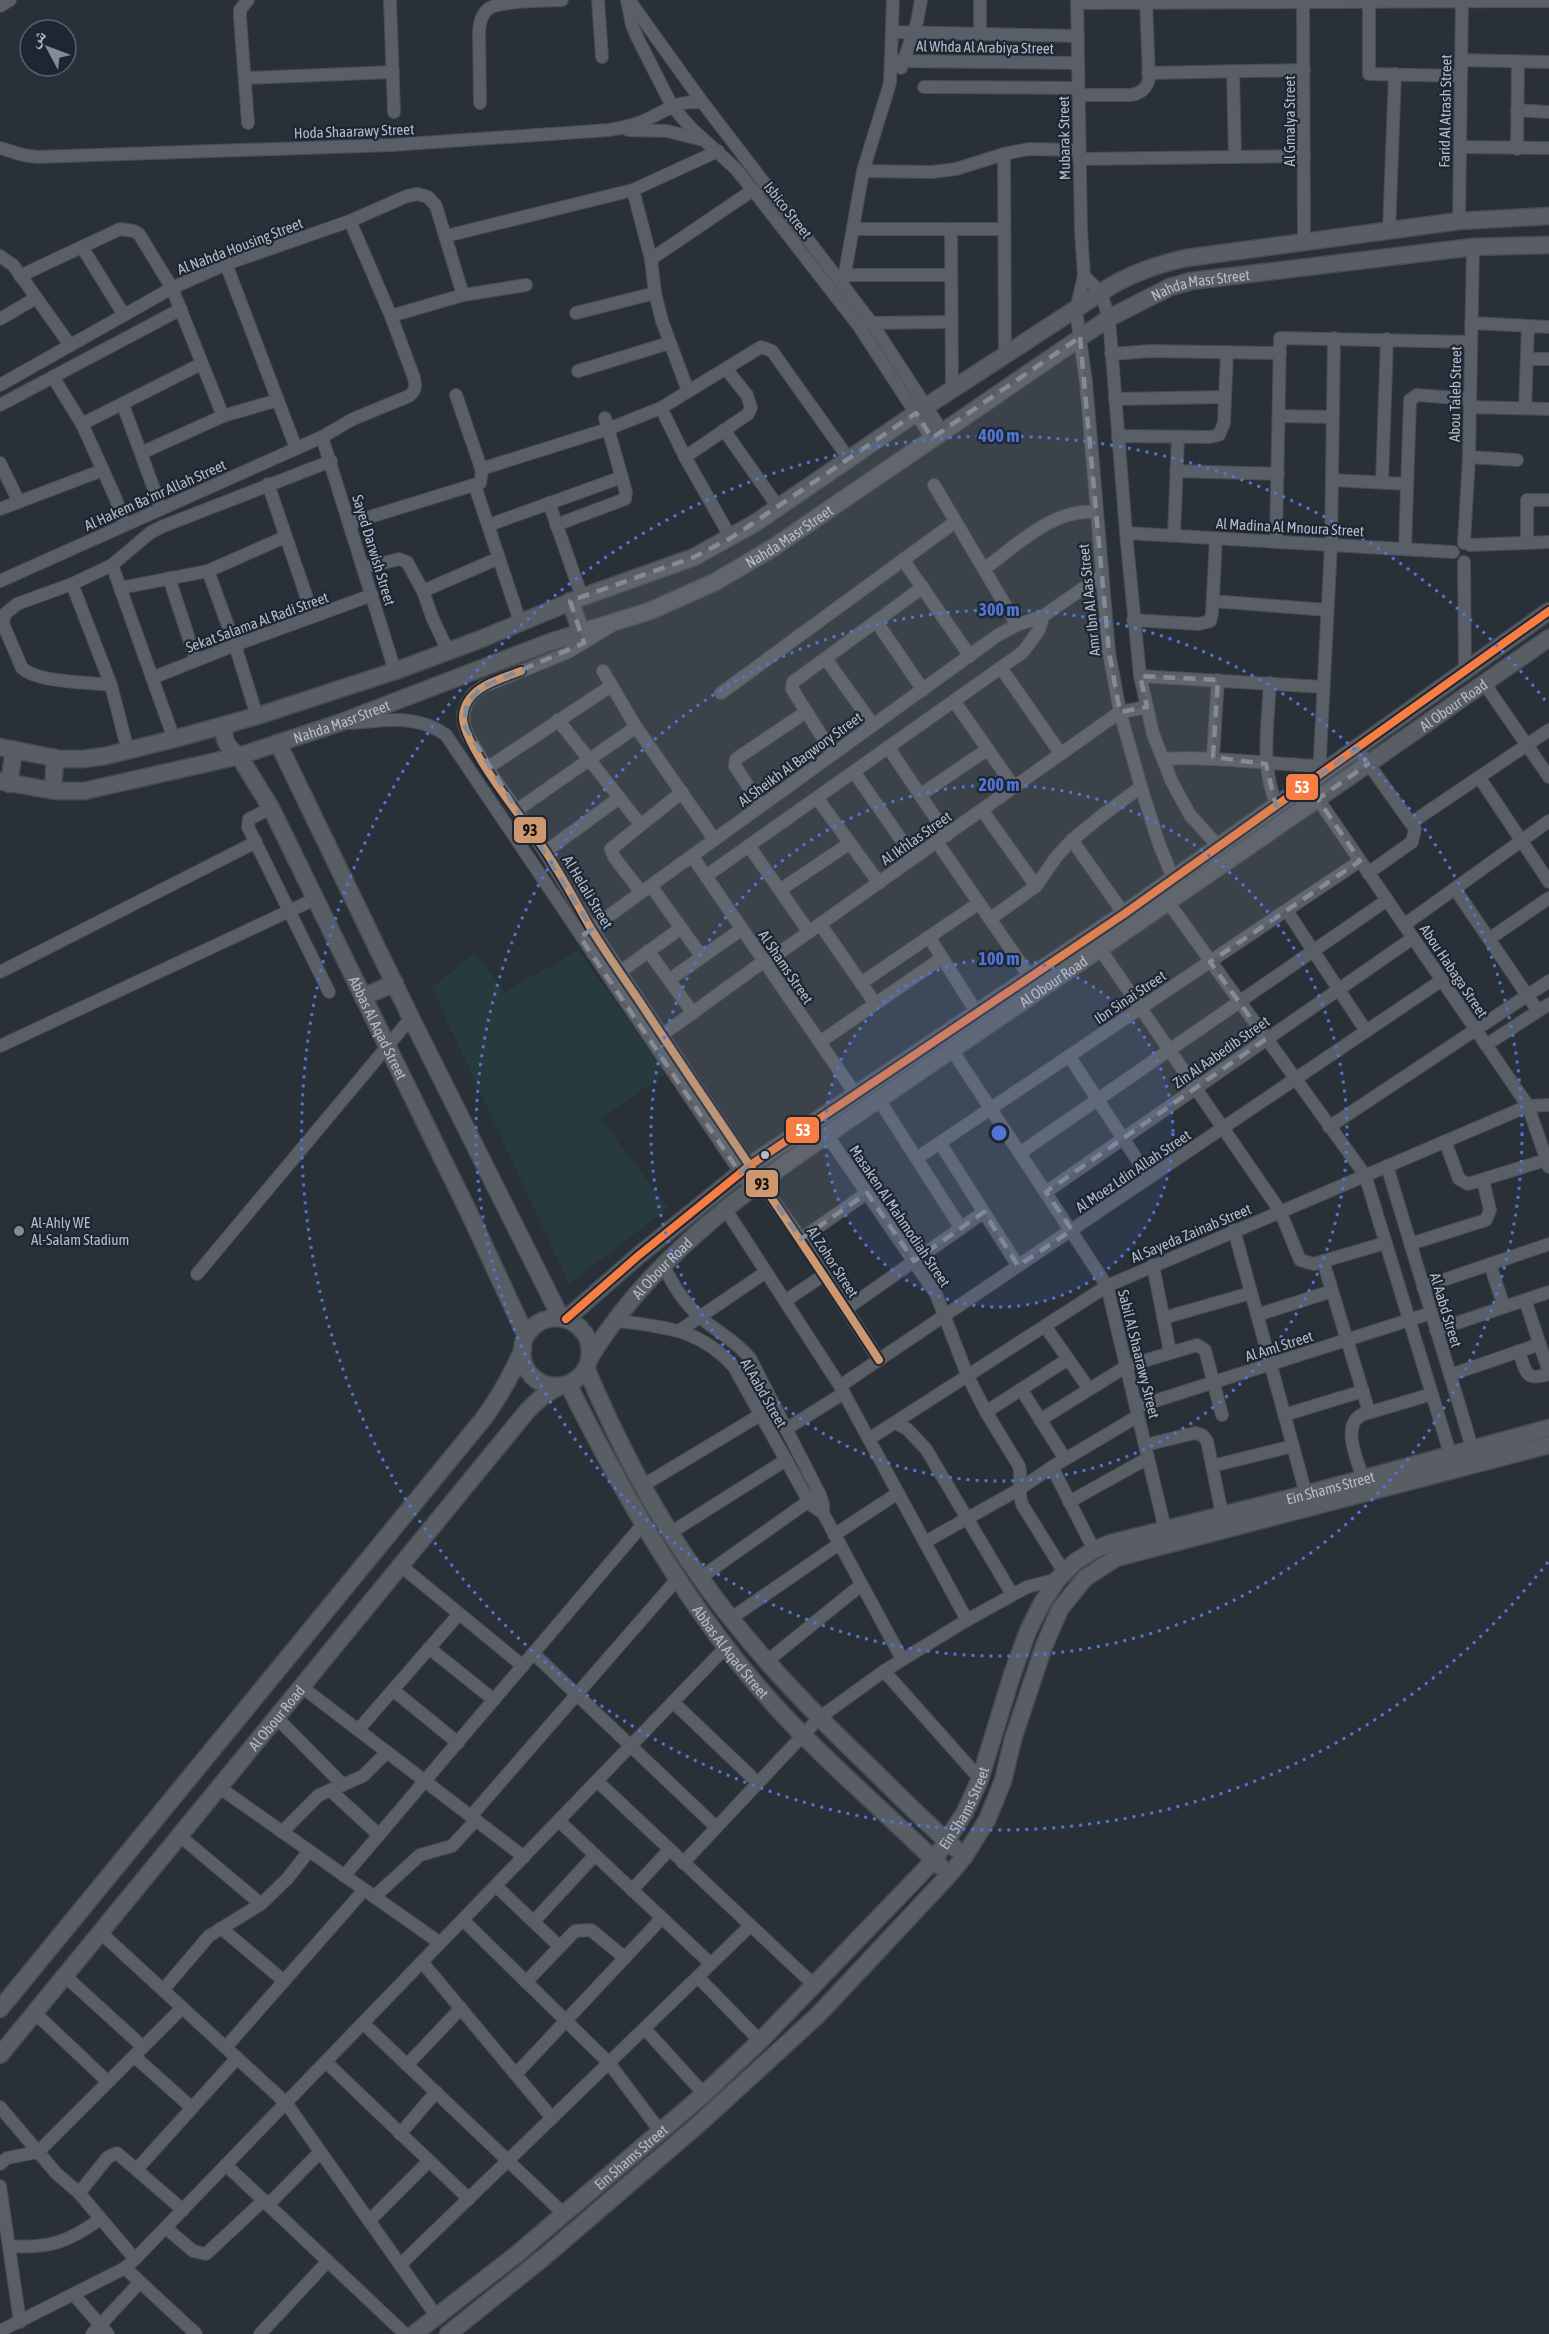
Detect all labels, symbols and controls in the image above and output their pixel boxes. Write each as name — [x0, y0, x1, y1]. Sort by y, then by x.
north arrow — [18, 18, 78, 78]
text: ش — [24, 26, 50, 51]
street label: Al Whda Al Arabiya Street — [916, 37, 1054, 57]
street label: Farid Al Atrash Street — [1436, 54, 1454, 168]
street label: Al Gmalya Street — [1281, 76, 1298, 166]
street label: Mubarak Street — [1055, 96, 1073, 180]
street label: Hoda Shaarawy Street — [293, 120, 415, 142]
street label: Isbico Street — [761, 178, 815, 242]
street label: Al Nahda Housing Street — [175, 214, 305, 278]
street label: Nahda Masr Street — [1148, 266, 1250, 304]
street label: Abou Taleb Street — [1446, 346, 1464, 442]
text: 400 m — [978, 425, 1019, 446]
street label: Al Hakem Ba'mr Allah Street — [81, 456, 229, 534]
street label: Sayed Darwish Street — [349, 493, 399, 607]
street label: Nahda Masr Street — [742, 501, 836, 571]
street label: Al Madina Al Mnoura Street — [1215, 515, 1365, 539]
street label: Amr Ibn Al Aas Street — [1075, 543, 1103, 657]
street label: Sekat Salama Al Radi Street — [183, 588, 331, 656]
text: 300 m — [979, 599, 1019, 620]
street label: Al Obour Road — [1416, 675, 1490, 734]
street label: Nahda Masr Street — [291, 696, 392, 746]
street label: Al Sheikh Al Baqwory Street — [735, 708, 865, 810]
line badge: 53 — [1285, 773, 1319, 801]
text: 200 m — [979, 774, 1019, 795]
text: 53 — [1294, 778, 1310, 796]
street label: Al Ikhlas Street — [877, 807, 955, 869]
line badge: 93 — [513, 816, 547, 844]
text: 93 — [522, 821, 538, 839]
street label: Al Helali Street — [560, 852, 616, 932]
street label: Abou Habaga Street — [1417, 921, 1491, 1021]
street label: Al Shams Street — [755, 927, 817, 1007]
text: 100 m — [979, 948, 1019, 969]
street label: Al Obour Road — [1016, 952, 1090, 1010]
street label: Ibn Sinai Street — [1091, 967, 1169, 1027]
street label: Abbas Al Aqad Street — [346, 973, 411, 1082]
street label: Zin Al Aabedib Street — [1170, 1012, 1272, 1092]
line badge: 53 — [785, 1116, 820, 1144]
text: 53 — [795, 1121, 811, 1139]
centre of rings — [989, 1123, 1009, 1143]
street label: Al Moez Ldin Allah Street — [1072, 1126, 1194, 1216]
street label: Masaken Al Mahmodiah Street — [846, 1142, 954, 1290]
unlabelled marker — [759, 1149, 771, 1161]
line badge: 93 — [745, 1169, 779, 1198]
text: 93 — [754, 1175, 770, 1193]
street label: Al Sayeda Zainab Street — [1128, 1200, 1254, 1266]
place label: Al-Ahly WE Al-Salam Stadium — [31, 1214, 129, 1248]
street label: Al Zohor Street — [804, 1223, 862, 1301]
marker: Al-Ahly WE Al-Salam Stadium — [12, 1224, 26, 1238]
street label: Al Obour Road — [628, 1234, 695, 1302]
street label: Al Aabd Street — [1427, 1271, 1465, 1349]
street label: Sabil Al Shaarawy Street — [1115, 1288, 1163, 1420]
street label: Al Aml Street — [1243, 1327, 1315, 1365]
street label: Al Aabd Street — [737, 1355, 791, 1431]
street label: Ein Shams Street — [1284, 1467, 1376, 1507]
street label: Abbas Al Aqad Street — [690, 1602, 772, 1701]
street label: Al Obour Road — [245, 1682, 308, 1753]
street label: Ein Shams Street — [935, 1765, 992, 1852]
street label: Ein Shams Street — [591, 2121, 671, 2193]

